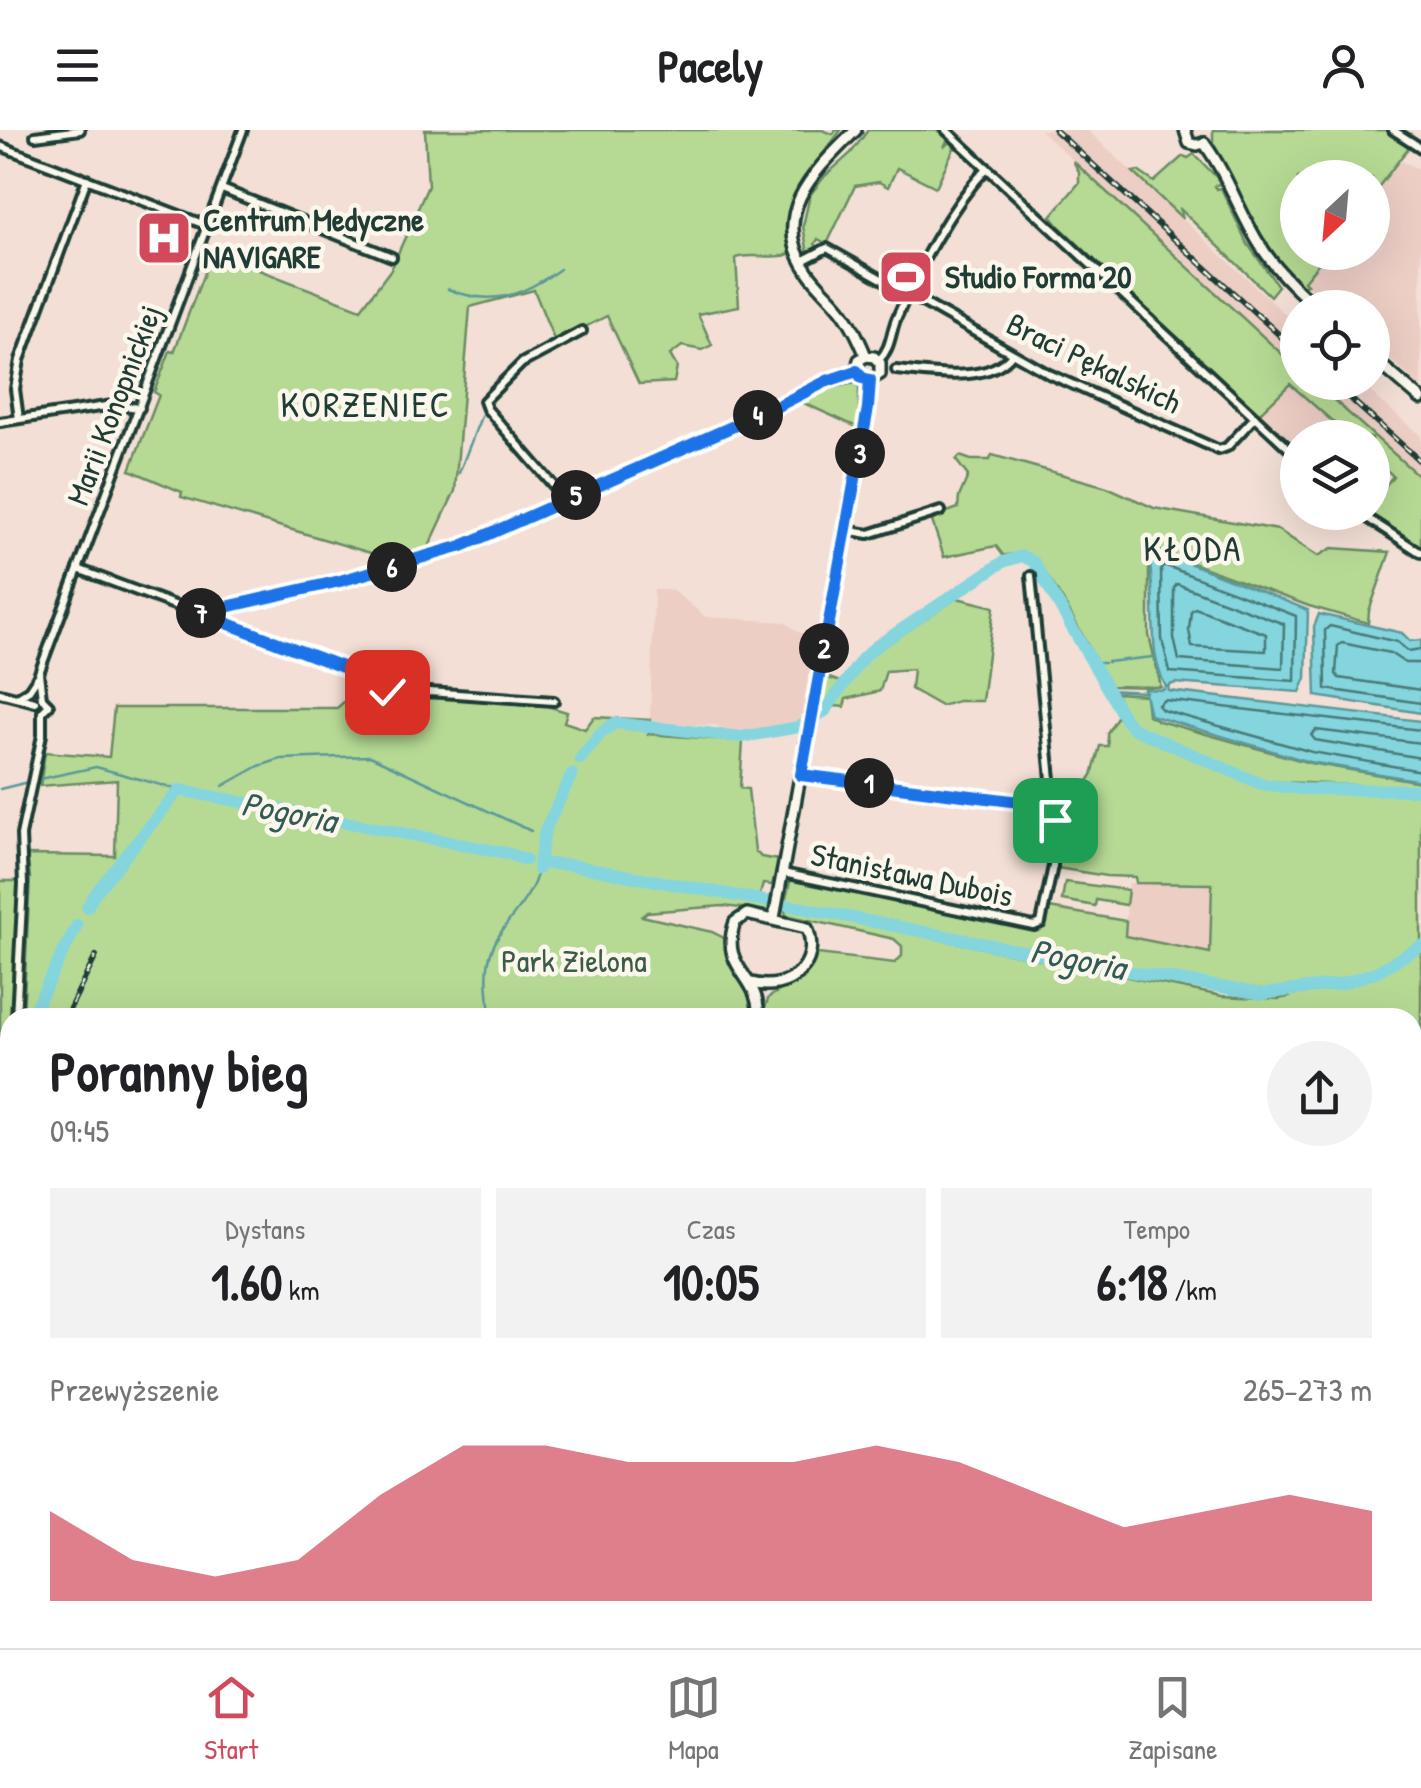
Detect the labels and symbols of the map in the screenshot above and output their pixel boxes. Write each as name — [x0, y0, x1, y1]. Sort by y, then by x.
north arrow — [1280, 160, 1390, 270]
place label: Centrum Medyczne NAVIGARE — [203, 198, 424, 278]
hospital icon: Centrum Medyczne NAVIGARE — [134, 208, 194, 268]
sports icon: Studio Forma 20 — [876, 247, 936, 307]
place label: Studio Forma 20 — [945, 255, 1132, 298]
street label: Marii Konopnickiej — [56, 299, 171, 511]
street label: Braci Pękalskich — [1000, 302, 1189, 423]
district label: KORZENIEC — [281, 381, 451, 428]
pin: 4 — [733, 390, 783, 440]
pin: 3 — [835, 428, 885, 478]
pin: 5 — [551, 470, 601, 520]
district label: KŁODA — [1143, 525, 1243, 572]
pin: 6 — [367, 542, 417, 592]
pin: 7 — [176, 588, 226, 638]
pin: 2 — [799, 623, 849, 673]
pin — [345, 650, 430, 735]
pin: 1 — [844, 758, 894, 808]
pin — [1013, 778, 1098, 863]
water label: Pogoria — [238, 779, 344, 844]
street label: Stanisława Dubois — [807, 832, 1017, 917]
water label: Pogoria — [1027, 926, 1133, 991]
park label: Park Zielona — [501, 939, 647, 982]

